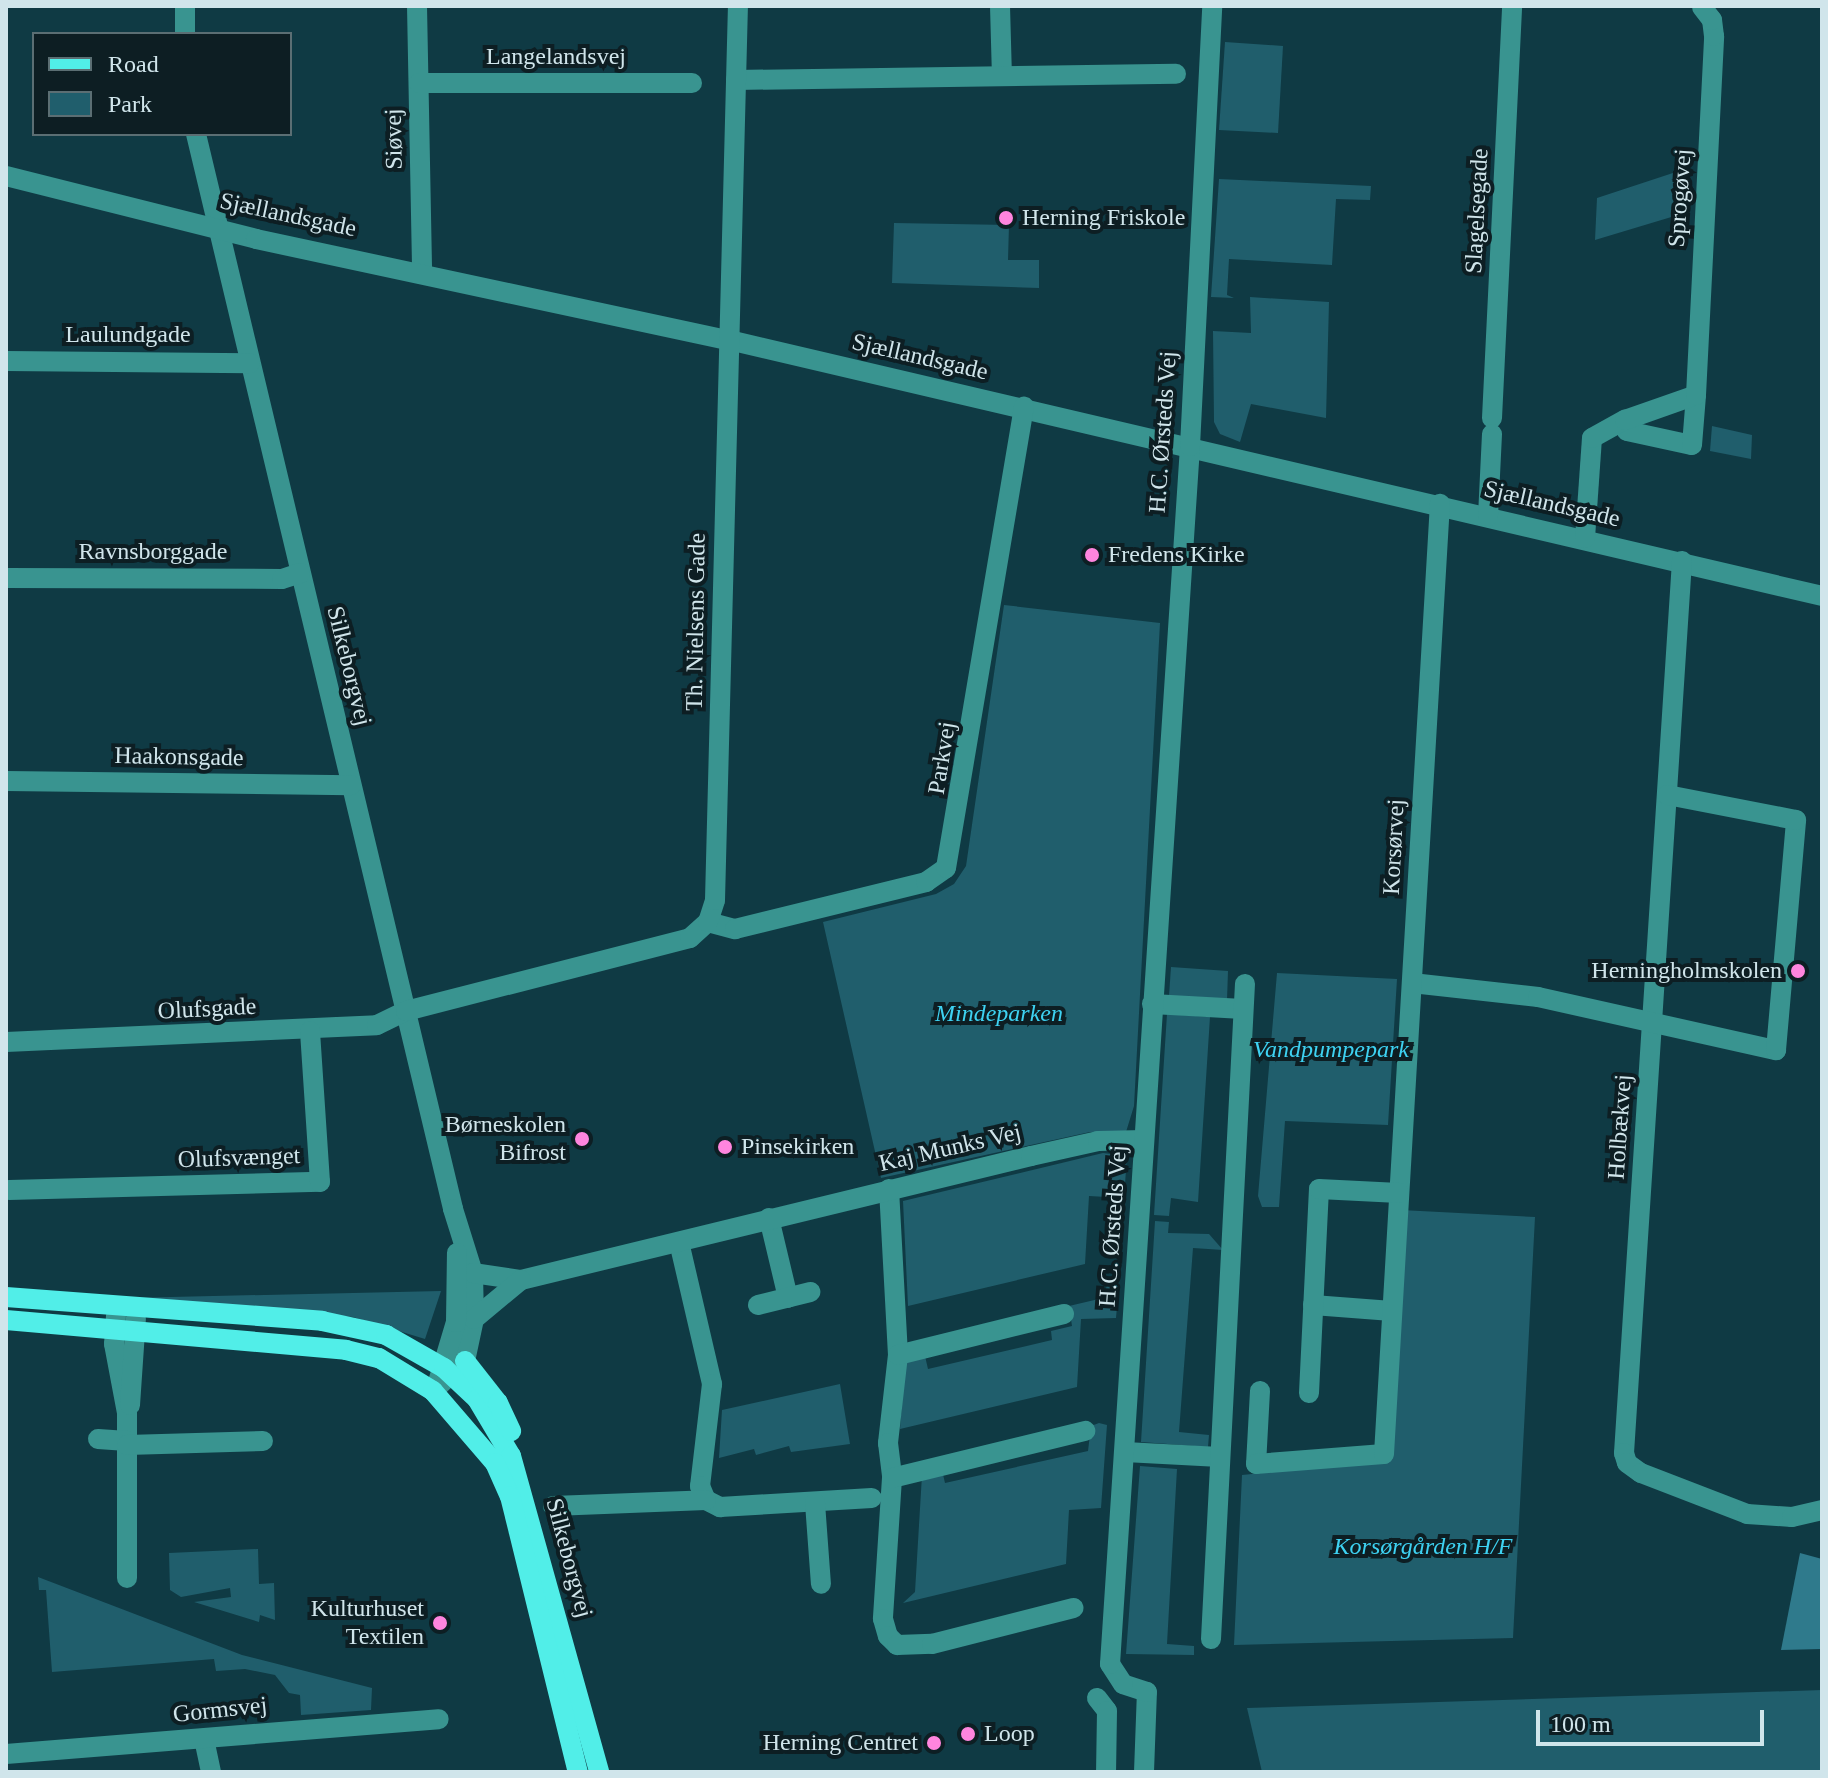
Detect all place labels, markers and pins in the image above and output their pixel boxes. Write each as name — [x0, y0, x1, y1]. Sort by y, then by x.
place label: Herning Friskole — [1022, 204, 1185, 232]
marker: Herning Friskole — [997, 209, 1015, 227]
place label: Fredens Kirke — [1108, 541, 1245, 569]
marker: Fredens Kirke — [1083, 546, 1101, 564]
place label: Herningholmskolen — [1591, 957, 1782, 985]
marker: Herningholmskolen — [1789, 962, 1807, 980]
place label: Børneskolen Bifrost — [445, 1111, 566, 1167]
marker: Børneskolen Bifrost — [573, 1130, 591, 1148]
place label: Pinsekirken — [741, 1133, 854, 1161]
marker: Pinsekirken — [716, 1138, 734, 1156]
place label: Kulturhuset Textilen — [311, 1595, 424, 1651]
marker: Kulturhuset Textilen — [431, 1614, 449, 1632]
place label: Loop — [984, 1720, 1035, 1748]
marker: Loop — [959, 1725, 977, 1743]
place label: Herning Centret — [763, 1729, 918, 1757]
marker: Herning Centret — [925, 1734, 943, 1752]

